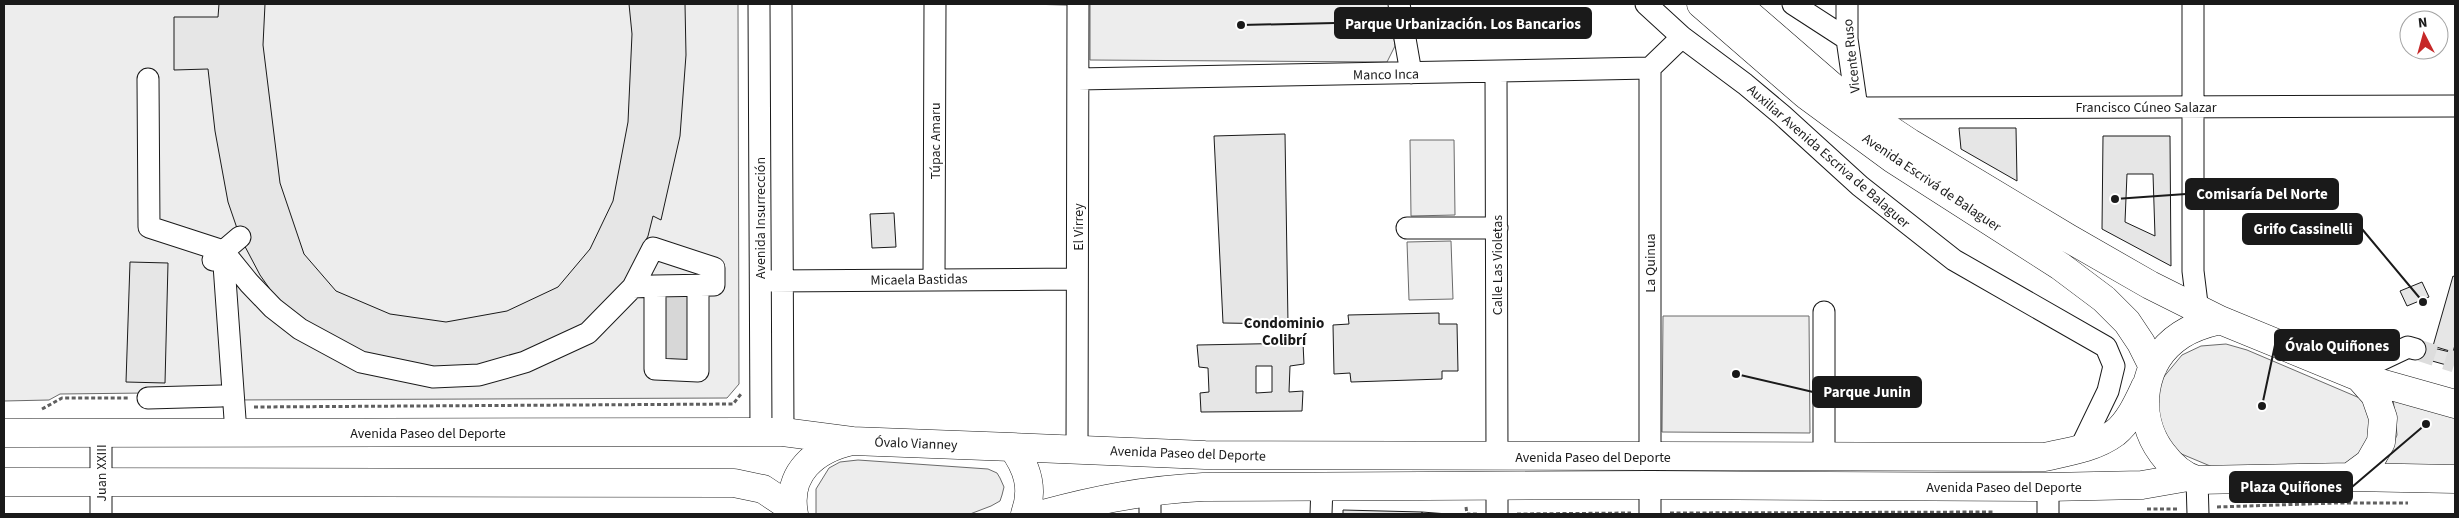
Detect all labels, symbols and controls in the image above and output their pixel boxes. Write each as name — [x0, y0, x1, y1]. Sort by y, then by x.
callout: Parque Urbanización. Los Bancarios — [1335, 8, 1591, 38]
north arrow — [2399, 10, 2449, 60]
text: N — [2417, 13, 2428, 33]
text: Parque Urbanización. Los Bancarios — [1345, 14, 1581, 35]
street label: Vicente Ruso — [1838, 18, 1866, 94]
street label: Manco Inca — [1353, 64, 1419, 86]
street label: Auxiliar Avenida Escriva de Balaguer — [1742, 80, 1914, 233]
street label: Francisco Cúneo Salazar — [2075, 98, 2217, 118]
street label: Túpac Amaru — [926, 102, 946, 180]
street label: Avenida Escrivá de Balaguer — [1858, 129, 2005, 237]
street label: Avenida Insurrección — [751, 157, 771, 279]
callout: Comisaría Del Norte — [2186, 179, 2338, 209]
text: Comisaría Del Norte — [2196, 184, 2328, 205]
street label: El Virrey — [1069, 203, 1089, 251]
callout: Grifo Cassinelli — [2243, 214, 2362, 244]
street label: Calle Las Violetas — [1488, 215, 1508, 315]
text: Grifo Cassinelli — [2253, 219, 2353, 240]
street label: La Quinua — [1641, 233, 1661, 293]
street label: Micaela Bastidas — [870, 269, 968, 291]
district label: Condominio Colibrí — [1244, 313, 1324, 351]
callout: Óvalo Quiñones — [2275, 330, 2399, 360]
text: Óvalo Quiñones — [2285, 336, 2389, 357]
callout: Parque Junin — [1813, 377, 1921, 407]
text: Parque Junin — [1823, 382, 1911, 403]
street label: Avenida Paseo del Deporte — [350, 424, 506, 444]
street label: Óvalo Vianney — [874, 433, 958, 455]
street label: Avenida Paseo del Deporte — [1110, 441, 1266, 467]
street label: Juan XXIII — [92, 444, 112, 502]
street label: Avenida Paseo del Deporte — [1515, 448, 1671, 468]
callout: Plaza Quiñones — [2230, 472, 2352, 502]
text: Plaza Quiñones — [2240, 477, 2342, 498]
street label: Avenida Paseo del Deporte — [1926, 478, 2082, 498]

